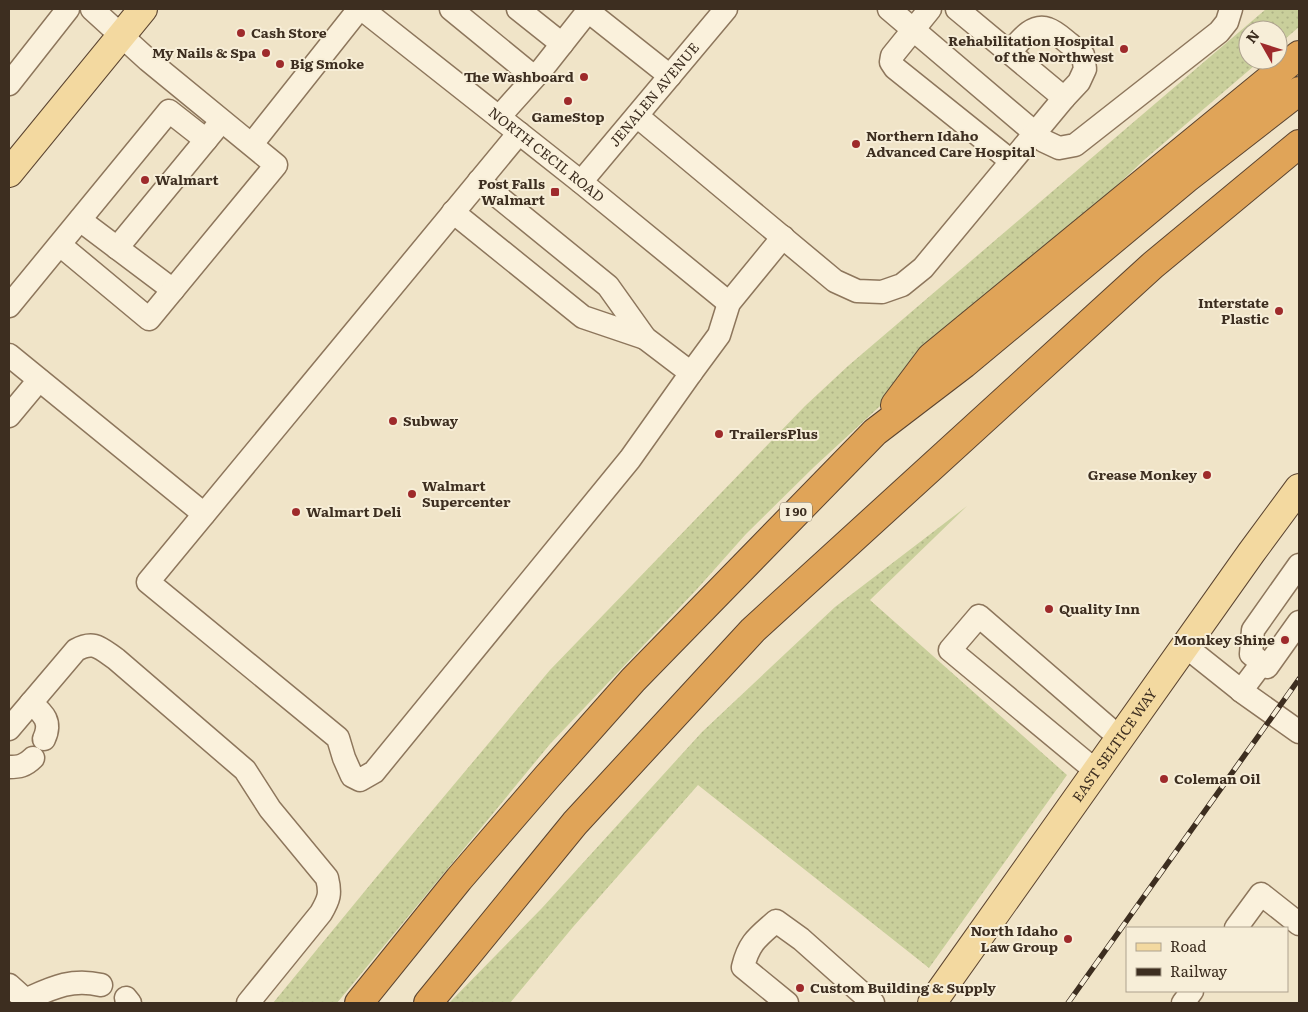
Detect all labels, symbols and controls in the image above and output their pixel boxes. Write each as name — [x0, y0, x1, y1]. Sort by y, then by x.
north arrow — [1238, 20, 1288, 70]
place label: Cash Store — [251, 22, 327, 42]
text: N — [1241, 25, 1264, 47]
marker: Cash Store — [235, 27, 247, 39]
place label: Rehabilitation Hospital of the Northwest — [948, 30, 1115, 66]
street label: JENALEN AVENUE — [604, 38, 703, 150]
place label: My Nails & Spa — [152, 42, 257, 62]
marker: Rehabilitation Hospital of the Northwest — [1118, 43, 1130, 55]
marker: My Nails & Spa — [260, 47, 272, 59]
place label: Big Smoke — [290, 53, 364, 73]
marker: Big Smoke — [274, 58, 286, 70]
place label: The Washboard — [464, 66, 574, 86]
marker: The Washboard — [578, 71, 590, 83]
marker: GameStop — [562, 95, 574, 107]
street label: NORTH CECIL ROAD — [485, 102, 609, 206]
place label: GameStop — [532, 106, 604, 126]
place label: Northern Idaho Advanced Care Hospital — [866, 125, 1035, 161]
marker: Northern Idaho Advanced Care Hospital — [850, 138, 862, 150]
place label: Walmart — [155, 169, 220, 189]
place label: Post Falls Walmart — [478, 173, 546, 209]
marker: Walmart — [139, 174, 151, 186]
marker: Post Falls Walmart — [549, 186, 561, 198]
place label: Interstate Plastic — [1198, 292, 1269, 328]
marker: Interstate Plastic — [1273, 305, 1285, 317]
place label: Subway — [403, 410, 458, 430]
marker: Subway — [387, 415, 399, 427]
place label: TrailersPlus — [729, 423, 818, 443]
marker: TrailersPlus — [713, 428, 725, 440]
place label: Grease Monkey — [1088, 464, 1197, 484]
marker: Grease Monkey — [1201, 469, 1213, 481]
place label: Walmart Supercenter — [422, 475, 511, 511]
marker: Walmart Supercenter — [406, 488, 418, 500]
place label: Walmart Deli — [306, 501, 401, 521]
road number: I 90 — [780, 502, 812, 522]
marker: Walmart Deli — [290, 506, 302, 518]
place label: Quality Inn — [1059, 598, 1140, 618]
marker: Quality Inn — [1043, 603, 1055, 615]
place label: Monkey Shine — [1174, 629, 1275, 649]
marker: Monkey Shine — [1279, 634, 1291, 646]
street label: EAST SELTICE WAY — [1067, 684, 1161, 806]
place label: Coleman Oil — [1174, 768, 1261, 788]
marker: Coleman Oil — [1158, 773, 1170, 785]
place label: North Idaho Law Group — [971, 920, 1058, 956]
legend — [1126, 927, 1288, 992]
marker: North Idaho Law Group — [1062, 933, 1074, 945]
text: Road — [1170, 934, 1206, 957]
text: Railway — [1170, 959, 1228, 982]
place label: Custom Building & Supply — [810, 977, 996, 997]
marker: Custom Building & Supply — [794, 982, 806, 994]

